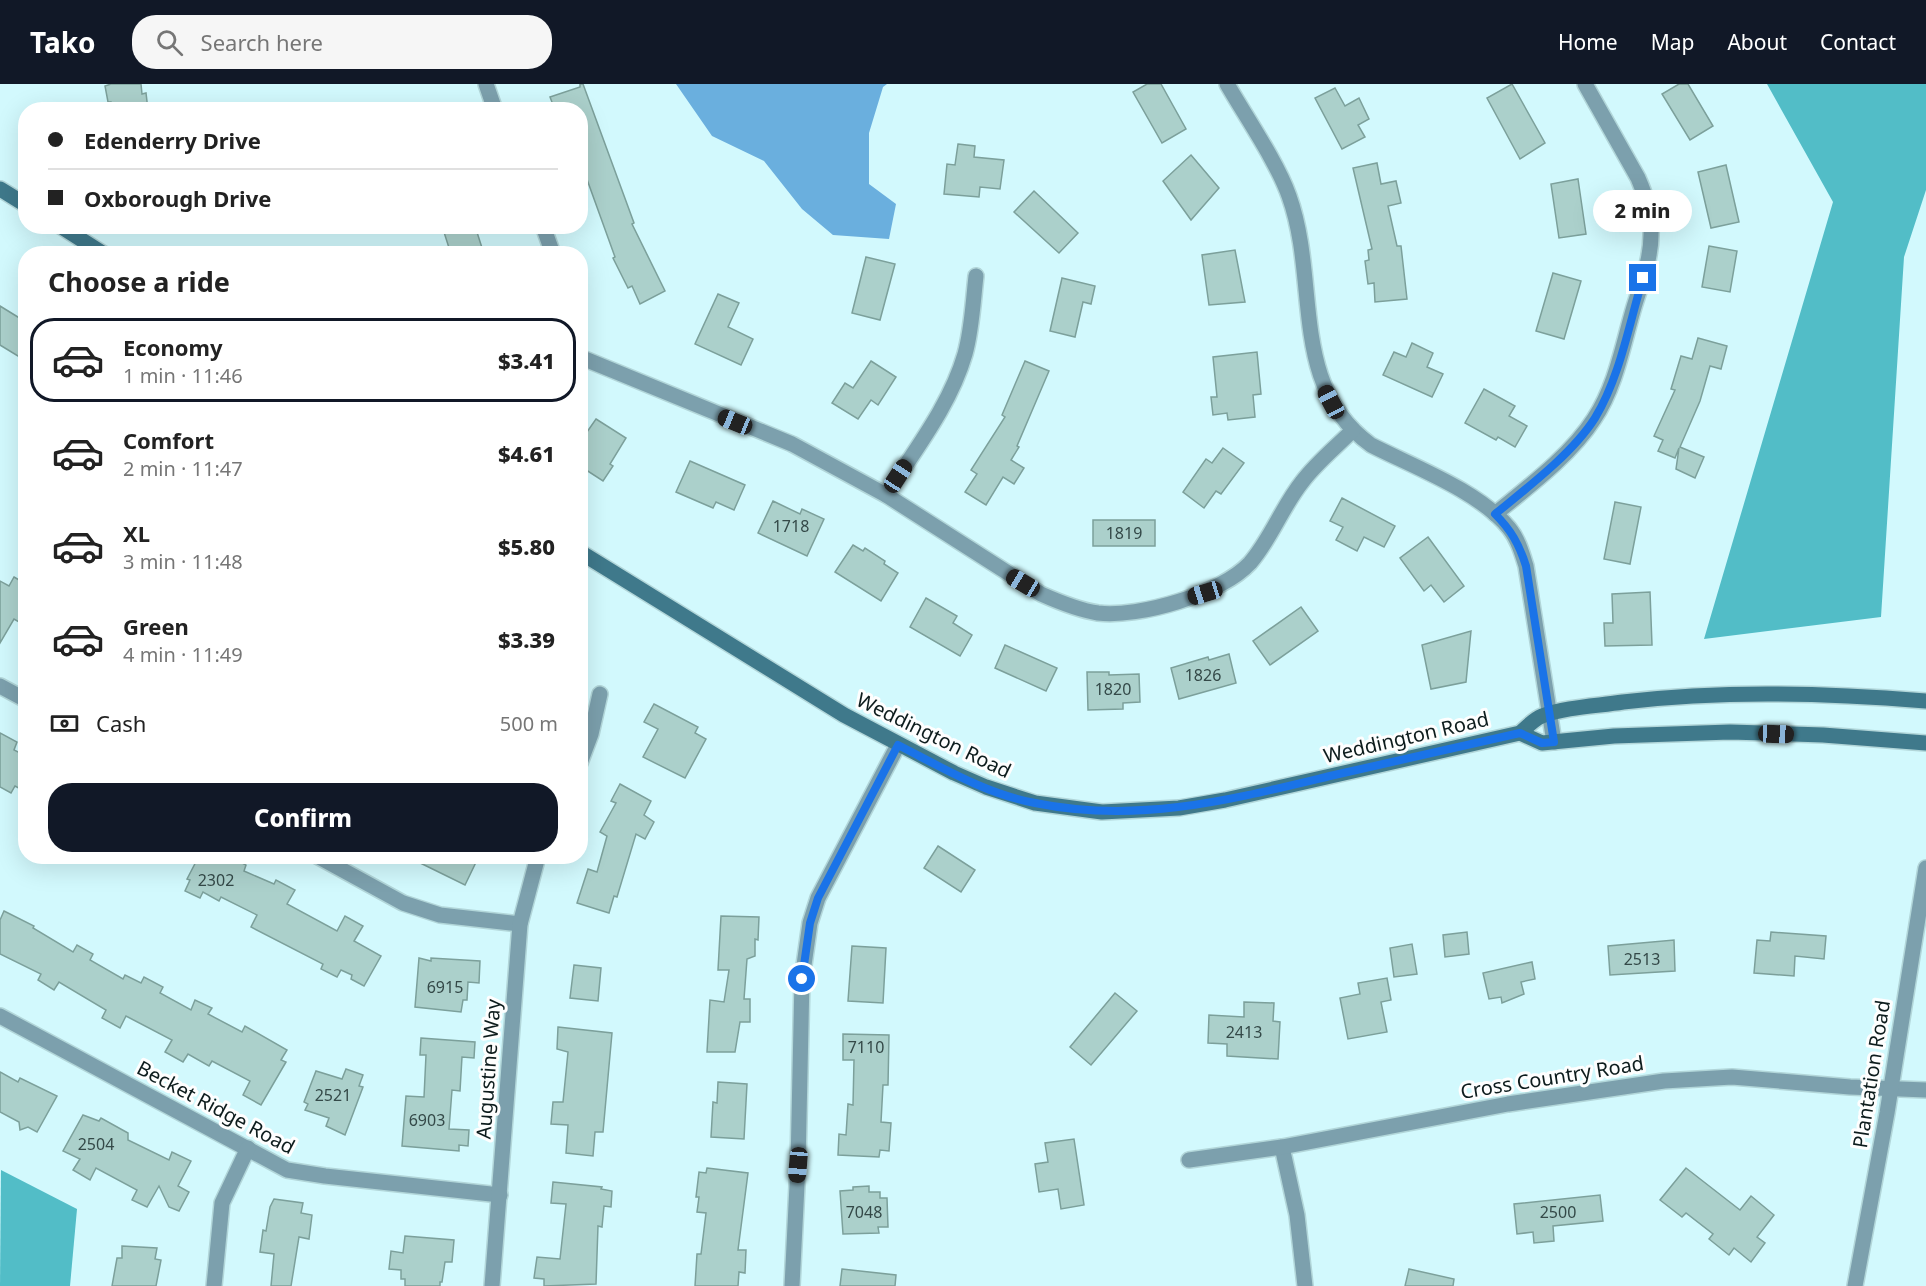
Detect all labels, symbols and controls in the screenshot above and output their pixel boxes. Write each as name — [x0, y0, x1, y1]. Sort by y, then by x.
search box — [132, 15, 552, 69]
text: Tako — [30, 23, 96, 61]
icon: search — [153, 26, 186, 59]
text: Search here — [201, 27, 323, 57]
text: Home — [1558, 28, 1618, 56]
text: Map — [1651, 28, 1694, 56]
text: About — [1727, 28, 1787, 56]
text: Contact — [1820, 28, 1896, 56]
text: Edenderry Drive — [84, 125, 261, 155]
text: Oxborough Drive — [84, 183, 271, 213]
callout: 2 min — [1594, 191, 1692, 233]
text: 2 min — [1615, 197, 1670, 224]
text: Choose a ride — [48, 263, 230, 300]
route end — [1629, 264, 1656, 291]
text: Economy — [123, 332, 222, 362]
icon: car — [51, 333, 105, 387]
text: $3.41 — [498, 345, 555, 375]
text: 1 min · 11:46 — [123, 362, 243, 389]
car — [1315, 382, 1347, 422]
car — [715, 407, 755, 437]
text: Comfort — [123, 425, 214, 455]
icon: car — [51, 426, 105, 480]
text: $4.61 — [498, 438, 555, 468]
text: 2 min · 11:47 — [123, 455, 243, 482]
car — [881, 456, 915, 496]
house number: 1718 — [773, 515, 809, 537]
text: XL — [123, 518, 150, 548]
icon: car — [51, 519, 105, 573]
house number: 1819 — [1106, 522, 1142, 544]
text: $5.80 — [498, 531, 555, 561]
text: 3 min · 11:48 — [123, 548, 243, 575]
car — [1003, 566, 1043, 600]
car — [1185, 579, 1225, 607]
text: Green — [123, 611, 189, 641]
icon: car — [51, 612, 105, 666]
text: $3.39 — [498, 624, 555, 654]
text: 4 min · 11:49 — [123, 641, 243, 668]
house number: 1826 — [1185, 664, 1221, 686]
house number: 1820 — [1095, 678, 1131, 700]
street label: Weddington Road — [852, 686, 1016, 784]
street label: Weddington Road — [1321, 705, 1491, 769]
icon: cash — [48, 707, 81, 740]
text: Cash — [96, 708, 146, 738]
text: 500 m — [500, 710, 558, 737]
car — [1758, 724, 1794, 744]
button: Confirm — [48, 783, 558, 852]
house number: 2302 — [198, 869, 234, 891]
house number: 2513 — [1624, 948, 1660, 970]
route start — [788, 965, 815, 992]
house number: 6915 — [427, 976, 463, 998]
street label: Augustine Way — [470, 997, 506, 1140]
street label: Plantation Road — [1846, 998, 1896, 1150]
house number: 2413 — [1226, 1021, 1262, 1043]
house number: 7110 — [848, 1036, 884, 1058]
street label: Cross Country Road — [1458, 1049, 1646, 1105]
street label: Becket Ridge Road — [132, 1054, 300, 1160]
house number: 2521 — [315, 1084, 351, 1106]
house number: 6903 — [409, 1109, 445, 1131]
house number: 2504 — [78, 1133, 114, 1155]
car — [787, 1146, 809, 1184]
house number: 7048 — [846, 1201, 882, 1223]
house number: 2500 — [1540, 1201, 1576, 1223]

